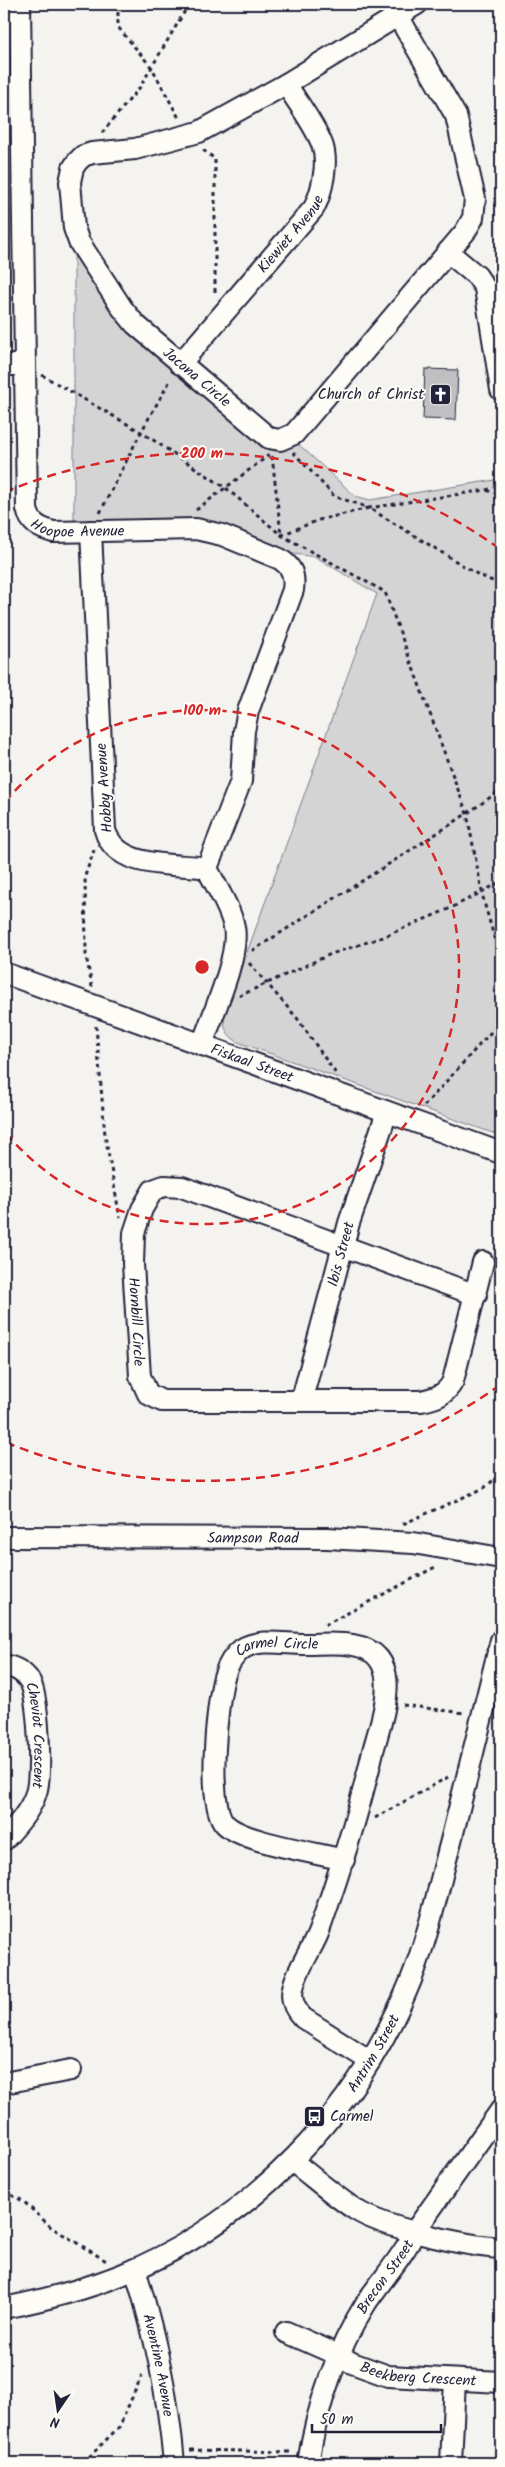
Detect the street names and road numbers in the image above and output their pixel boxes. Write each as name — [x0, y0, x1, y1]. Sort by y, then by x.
street label: Kiewiet Avenue — [252, 192, 331, 279]
street label: Jacona Circle — [157, 342, 236, 414]
street label: Hoopoe Avenue — [25, 513, 125, 545]
street label: Hobby Avenue — [90, 742, 120, 834]
street label: Fiskaal Street — [207, 1038, 297, 1090]
street label: Ibis Street — [321, 1219, 362, 1290]
street label: Hornbill Circle — [121, 1276, 150, 1367]
street label: Sampson Road — [207, 1527, 299, 1551]
street label: Carmel Circle — [230, 1631, 319, 1663]
street label: Cheviot Crescent — [18, 1679, 50, 1790]
street label: Antrim Street — [342, 2010, 407, 2098]
street label: Brecon Street — [351, 2235, 421, 2319]
street label: Aventine Avenue — [135, 2311, 180, 2418]
street label: Beekberg Crescent — [356, 2356, 477, 2394]

